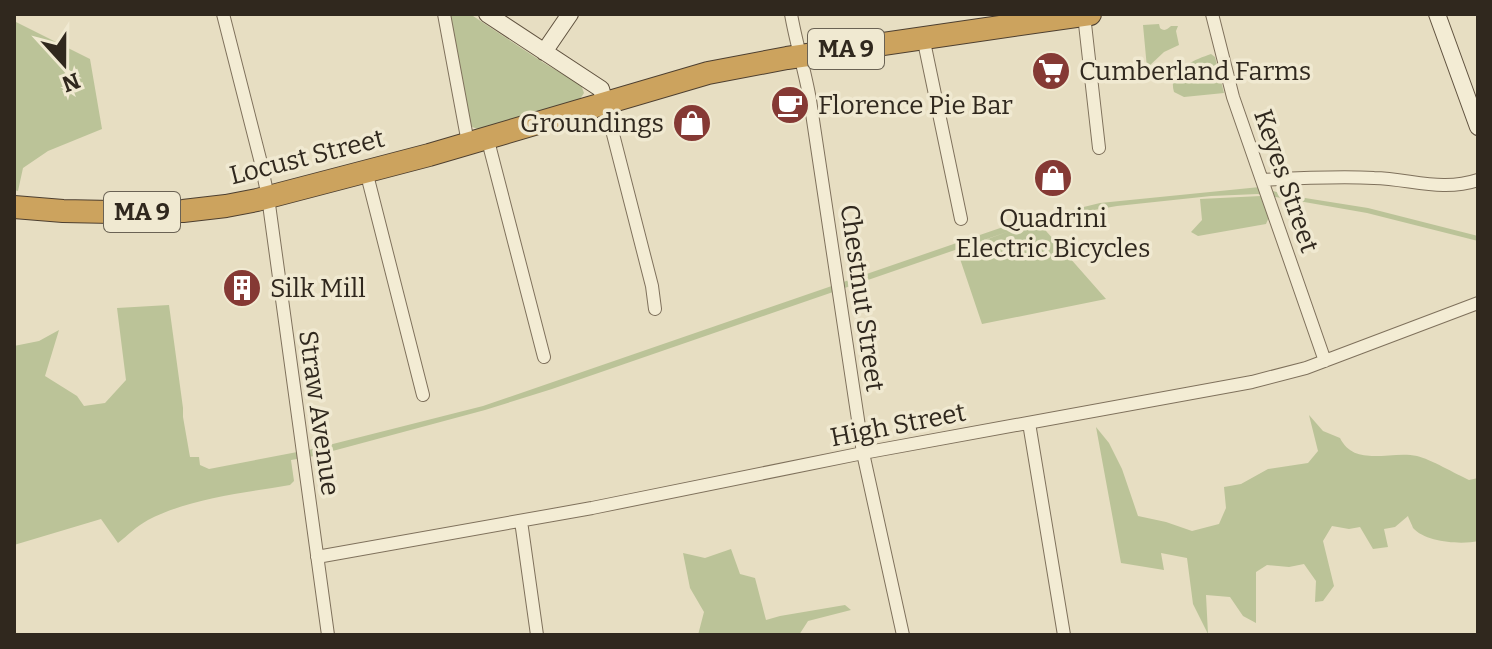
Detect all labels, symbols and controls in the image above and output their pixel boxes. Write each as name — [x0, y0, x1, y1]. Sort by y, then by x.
north arrow — [24, 24, 104, 104]
road number: MA 9 — [808, 29, 884, 69]
supermarket icon: Cumberland Farms — [1030, 50, 1072, 92]
place label: Cumberland Farms — [1079, 56, 1311, 87]
text: N — [58, 67, 84, 98]
cafe icon: Florence Pie Bar — [769, 84, 811, 126]
place label: Florence Pie Bar — [818, 90, 1013, 121]
shop icon: Groundings — [671, 102, 713, 144]
street label: Keyes Street — [1247, 105, 1325, 257]
place label: Groundings — [520, 108, 664, 139]
street label: Locust Street — [226, 123, 388, 191]
shop icon: Quadrini Electric Bicycles — [1032, 157, 1074, 199]
road number: MA 9 — [104, 192, 180, 232]
street label: Chestnut Street — [834, 202, 891, 394]
place label: Quadrini Electric Bicycles — [956, 203, 1150, 264]
building icon: Silk Mill — [221, 267, 263, 309]
place label: Silk Mill — [270, 273, 366, 304]
street label: Straw Avenue — [292, 328, 346, 498]
street label: High Street — [828, 397, 969, 453]

